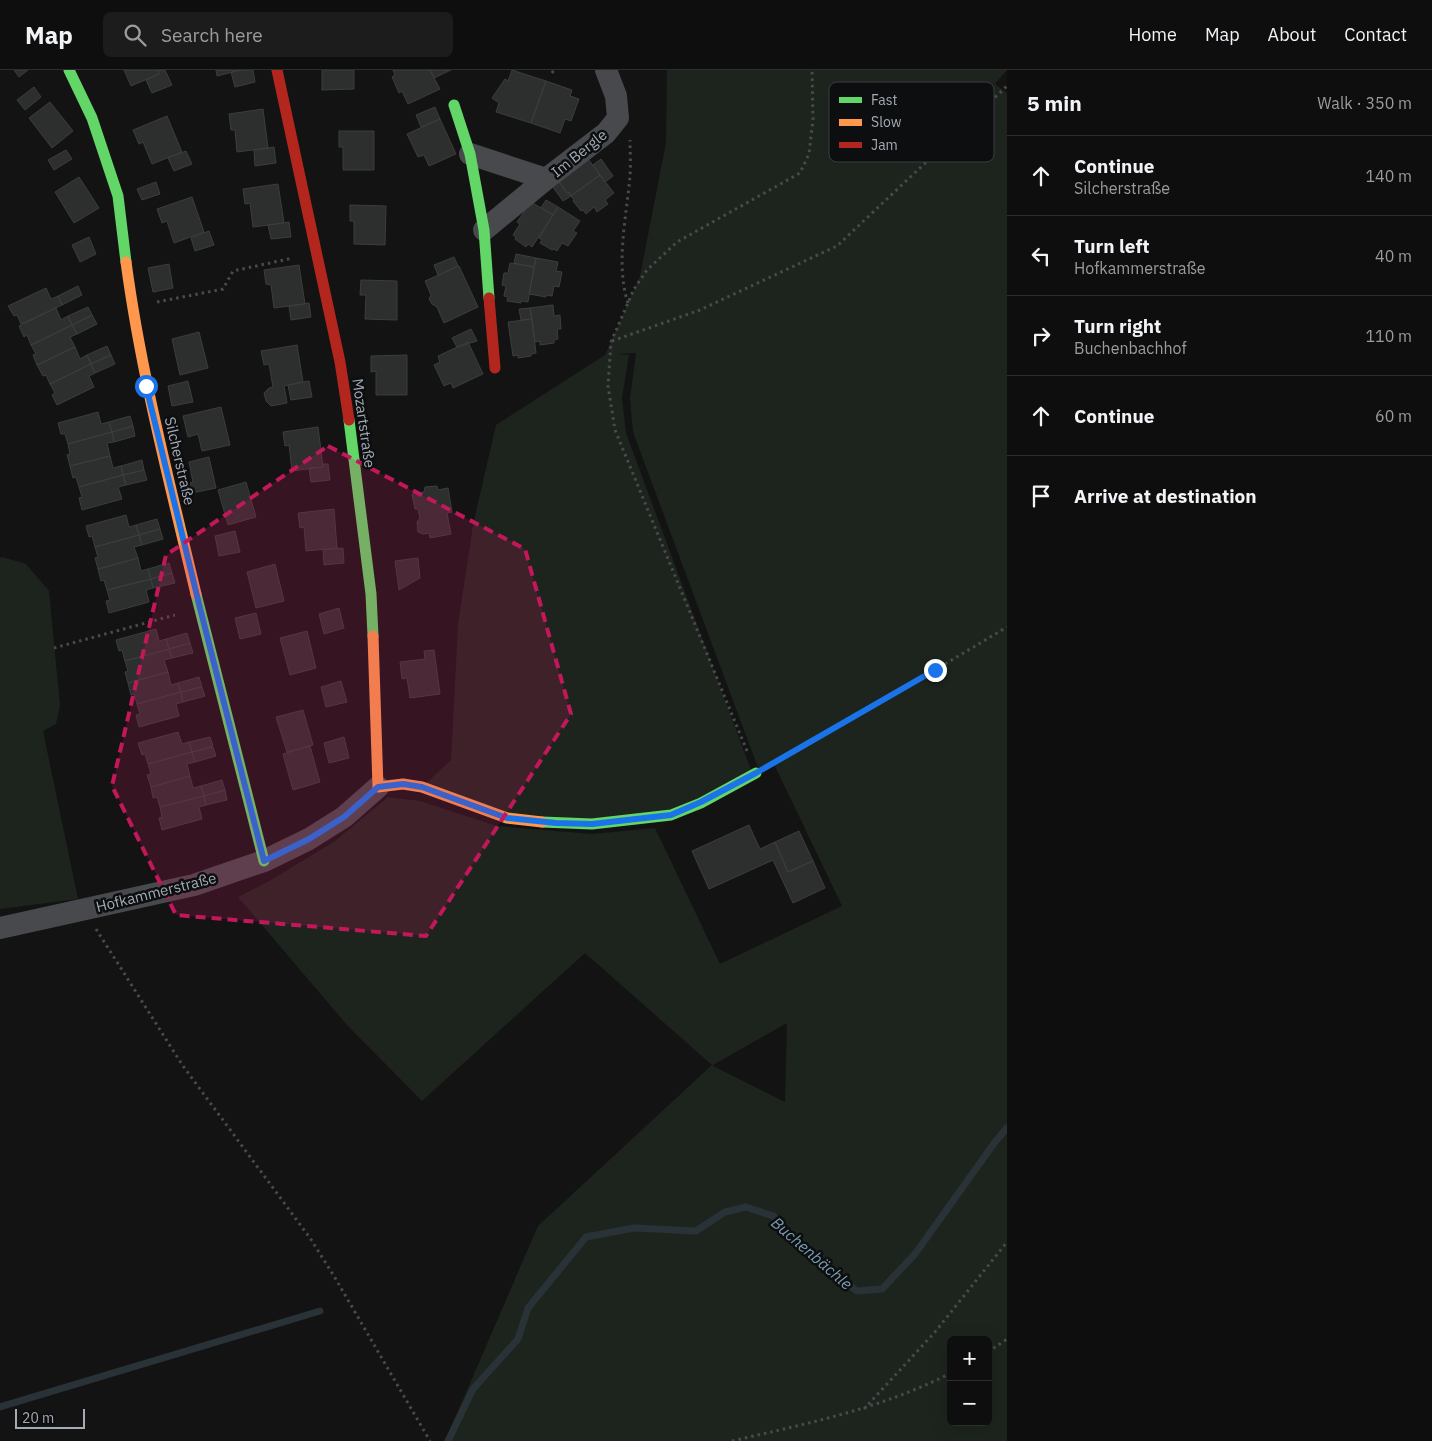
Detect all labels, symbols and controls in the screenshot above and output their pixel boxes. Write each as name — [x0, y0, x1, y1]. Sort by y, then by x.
search box — [103, 12, 453, 57]
text: Map — [25, 19, 73, 51]
icon: search — [121, 21, 149, 49]
text: Search here — [161, 23, 263, 47]
text: Home — [1129, 23, 1177, 46]
text: Map — [1205, 23, 1240, 46]
text: About — [1268, 23, 1316, 46]
text: Contact — [1344, 23, 1407, 46]
legend — [829, 82, 994, 162]
text: 5 min — [1027, 89, 1082, 117]
text: Fast — [871, 91, 897, 109]
text: Walk · 350 m — [1317, 93, 1412, 113]
text: Slow — [871, 113, 902, 131]
street label: Im Bergle — [547, 125, 611, 181]
text: Jam — [871, 136, 898, 154]
text: Continue — [1074, 154, 1154, 178]
icon: ahead — [1027, 162, 1055, 190]
text: 140 m — [1365, 166, 1412, 186]
text: Silcherstraße — [1074, 178, 1170, 198]
text: Turn left — [1074, 234, 1150, 258]
icon: left — [1027, 242, 1055, 270]
text: 40 m — [1375, 246, 1412, 266]
text: Hofkammerstraße — [1074, 258, 1206, 278]
text: Turn right — [1074, 314, 1161, 338]
icon: right — [1027, 322, 1055, 350]
text: 110 m — [1365, 326, 1412, 346]
text: Buchenbachhof — [1074, 338, 1187, 358]
route start — [135, 375, 158, 398]
street label: Mozartstraße — [348, 377, 380, 469]
icon: ahead — [1027, 402, 1055, 430]
text: Continue — [1074, 404, 1154, 428]
text: 60 m — [1375, 406, 1412, 426]
street label: Silcherstraße — [161, 415, 199, 507]
icon: arrive — [1027, 482, 1055, 510]
text: Arrive at destination — [1074, 484, 1257, 508]
route end — [924, 659, 947, 682]
street label: Hofkammerstraße — [94, 868, 218, 916]
water label: Buchenbächle — [767, 1212, 857, 1294]
map controls — [947, 1336, 992, 1426]
button: + — [947, 1336, 992, 1381]
button: − — [947, 1381, 992, 1426]
scale bar — [15, 1406, 85, 1429]
text: 20 m — [22, 1409, 54, 1427]

